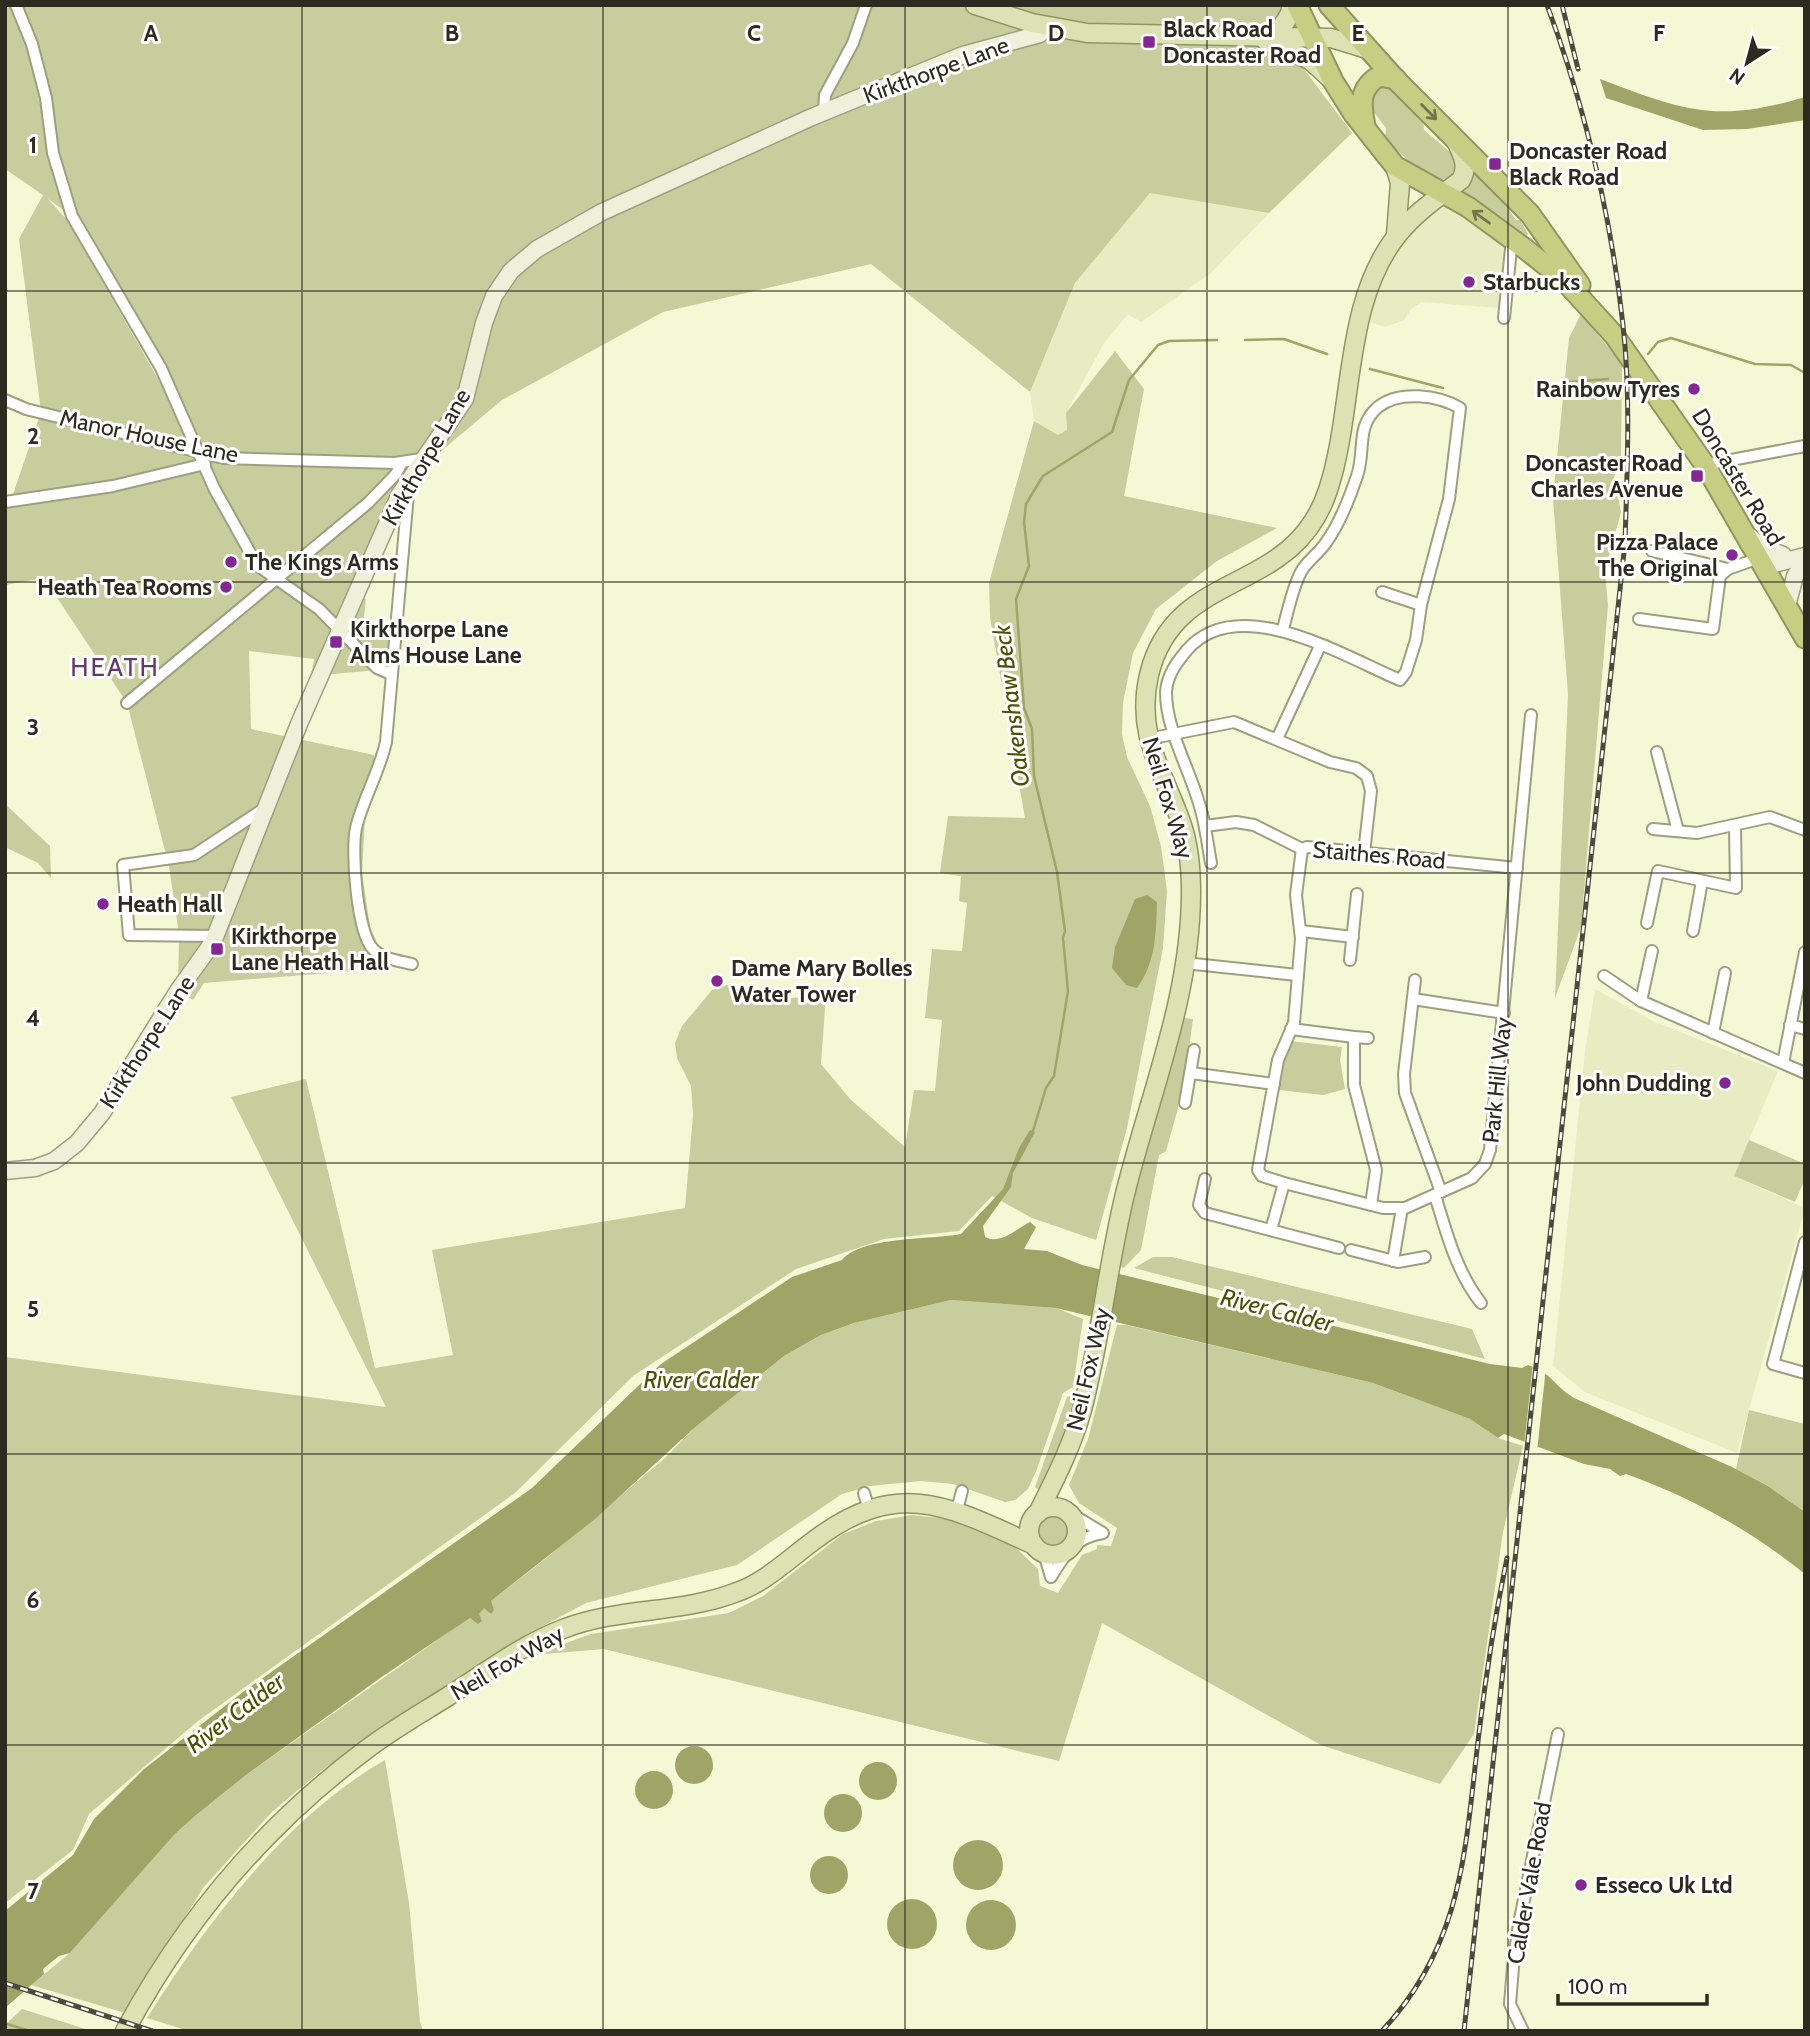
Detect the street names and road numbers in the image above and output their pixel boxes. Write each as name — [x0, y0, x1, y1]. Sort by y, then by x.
street label: Kirkthorpe Lane — [859, 31, 1013, 109]
street label: Kirkthorpe Lane — [376, 384, 477, 530]
street label: Manor House Lane — [57, 403, 241, 469]
street label: Doncaster Road — [1686, 403, 1790, 551]
street label: Neil Fox Way — [1136, 734, 1200, 862]
street label: Staithes Road — [1311, 835, 1447, 875]
street label: Kirkthorpe Lane — [94, 970, 201, 1114]
street label: Park Hill Way — [1476, 1015, 1518, 1144]
street label: Neil Fox Way — [1060, 1304, 1116, 1433]
street label: Neil Fox Way — [446, 1619, 569, 1706]
street label: Calder Vale Road — [1501, 1800, 1557, 1966]

